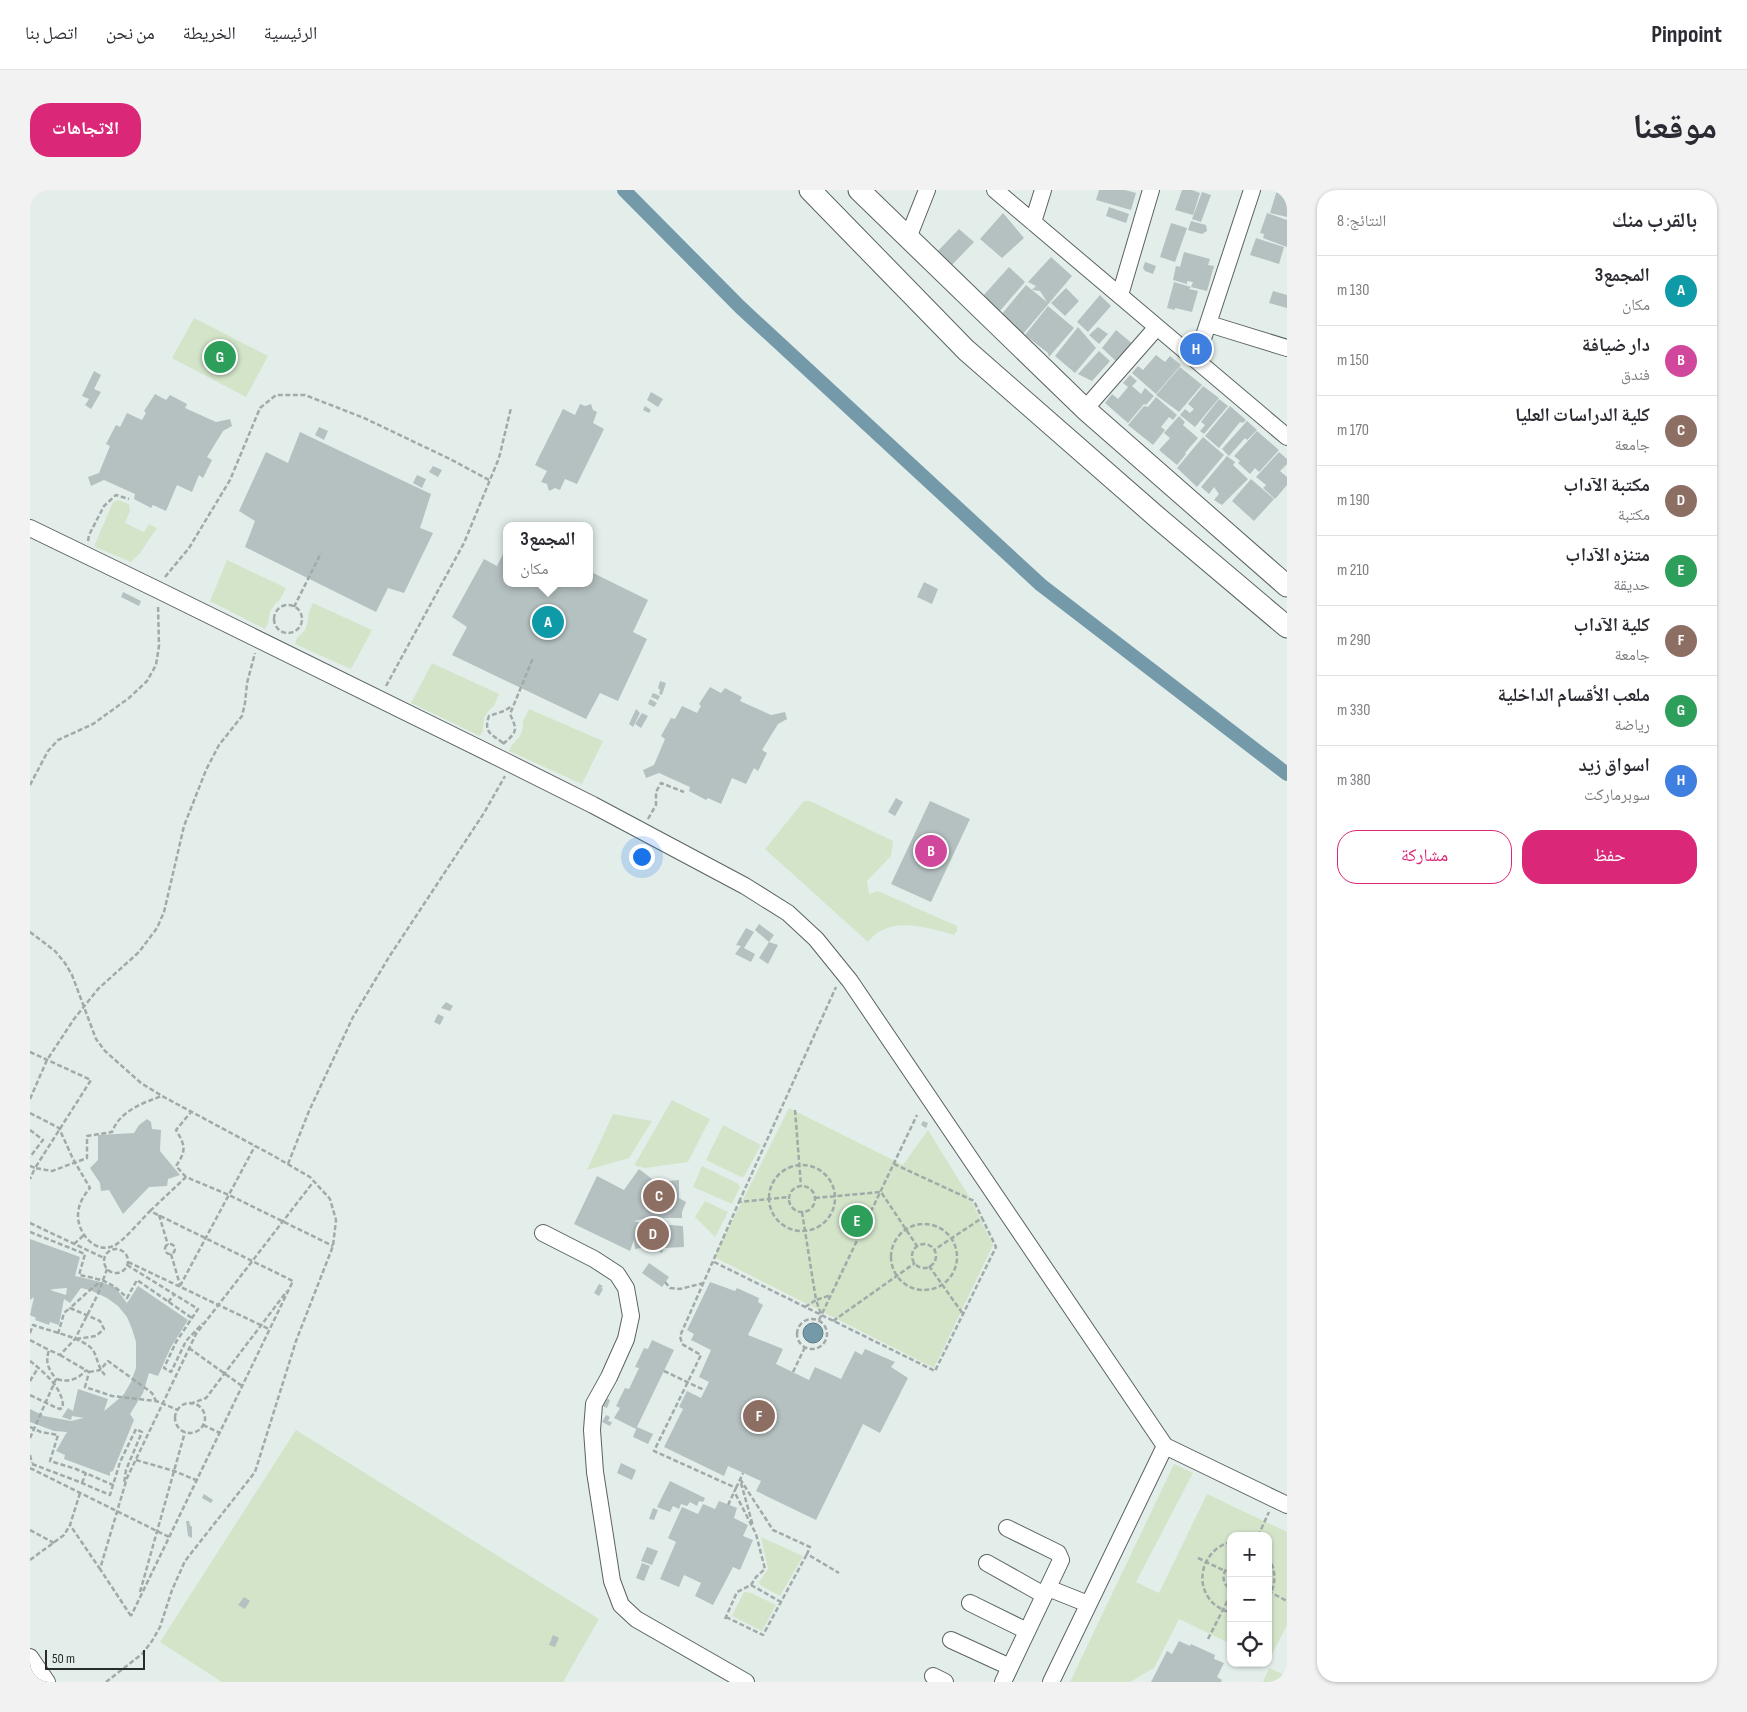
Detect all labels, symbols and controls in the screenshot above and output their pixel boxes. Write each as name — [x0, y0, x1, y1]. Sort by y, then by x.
text: Pinpoint — [1651, 20, 1722, 49]
text: اتصل بنا — [25, 23, 78, 44]
text: من نحن — [106, 23, 155, 44]
text: الخريطة — [183, 23, 236, 44]
text: الرئيسية — [264, 23, 317, 44]
button: الاتجاهات — [30, 103, 141, 157]
text: موقعنا — [1632, 106, 1717, 149]
text: بالقرب منك — [1612, 208, 1697, 233]
text: النتائج: 8 — [1337, 212, 1386, 231]
text: المجمع3 — [1595, 264, 1650, 287]
text: 130 m — [1337, 281, 1369, 300]
text: A — [1677, 281, 1685, 300]
text: مكان — [1622, 296, 1650, 315]
pin: H — [1180, 330, 1212, 368]
text: دار ضيافة — [1582, 334, 1650, 357]
pin: G — [204, 338, 236, 376]
text: 150 m — [1337, 351, 1369, 370]
text: B — [1677, 351, 1685, 370]
text: فندق — [1621, 366, 1650, 385]
text: كلية الدراسات العليا — [1515, 404, 1650, 427]
text: 170 m — [1337, 421, 1369, 440]
text: C — [1677, 421, 1685, 440]
text: جامعة — [1615, 436, 1650, 455]
text: مكتبة الآداب — [1563, 474, 1650, 497]
text: 190 m — [1337, 491, 1370, 510]
text: D — [1677, 491, 1685, 510]
text: مكتبة — [1618, 506, 1650, 525]
popup — [503, 522, 593, 587]
text: المجمع3 — [520, 528, 576, 551]
text: متنزه الآداب — [1565, 544, 1650, 567]
text: مكان — [520, 560, 548, 579]
text: 210 m — [1337, 561, 1369, 580]
text: E — [1678, 561, 1684, 580]
text: حديقة — [1613, 576, 1650, 595]
pin: A — [532, 603, 564, 641]
text: كلية الآداب — [1574, 614, 1650, 637]
text: 290 m — [1337, 631, 1371, 650]
text: F — [1678, 631, 1684, 650]
text: جامعة — [1615, 646, 1650, 665]
text: ملعب الأقسام الداخلية — [1497, 684, 1650, 707]
text: 330 m — [1337, 701, 1370, 720]
text: G — [1677, 701, 1685, 720]
text: رياضة — [1614, 716, 1650, 735]
text: اسواق زيد — [1578, 754, 1650, 777]
text: 380 m — [1337, 771, 1371, 790]
text: H — [1677, 771, 1685, 790]
text: سوبرماركت — [1584, 786, 1650, 805]
button: مشاركة — [1337, 830, 1512, 884]
button: حفظ — [1522, 830, 1697, 884]
pin: B — [915, 832, 947, 870]
your location — [629, 844, 655, 870]
pin: C — [643, 1177, 675, 1215]
pin: E — [841, 1202, 873, 1240]
pin: D — [637, 1215, 669, 1253]
pin: F — [743, 1397, 775, 1435]
map controls — [1227, 1532, 1272, 1667]
button: + — [1227, 1532, 1272, 1577]
button: − — [1227, 1577, 1272, 1622]
button: locate — [1227, 1622, 1272, 1667]
scale bar — [45, 1647, 145, 1670]
text: 50 m — [52, 1650, 75, 1667]

